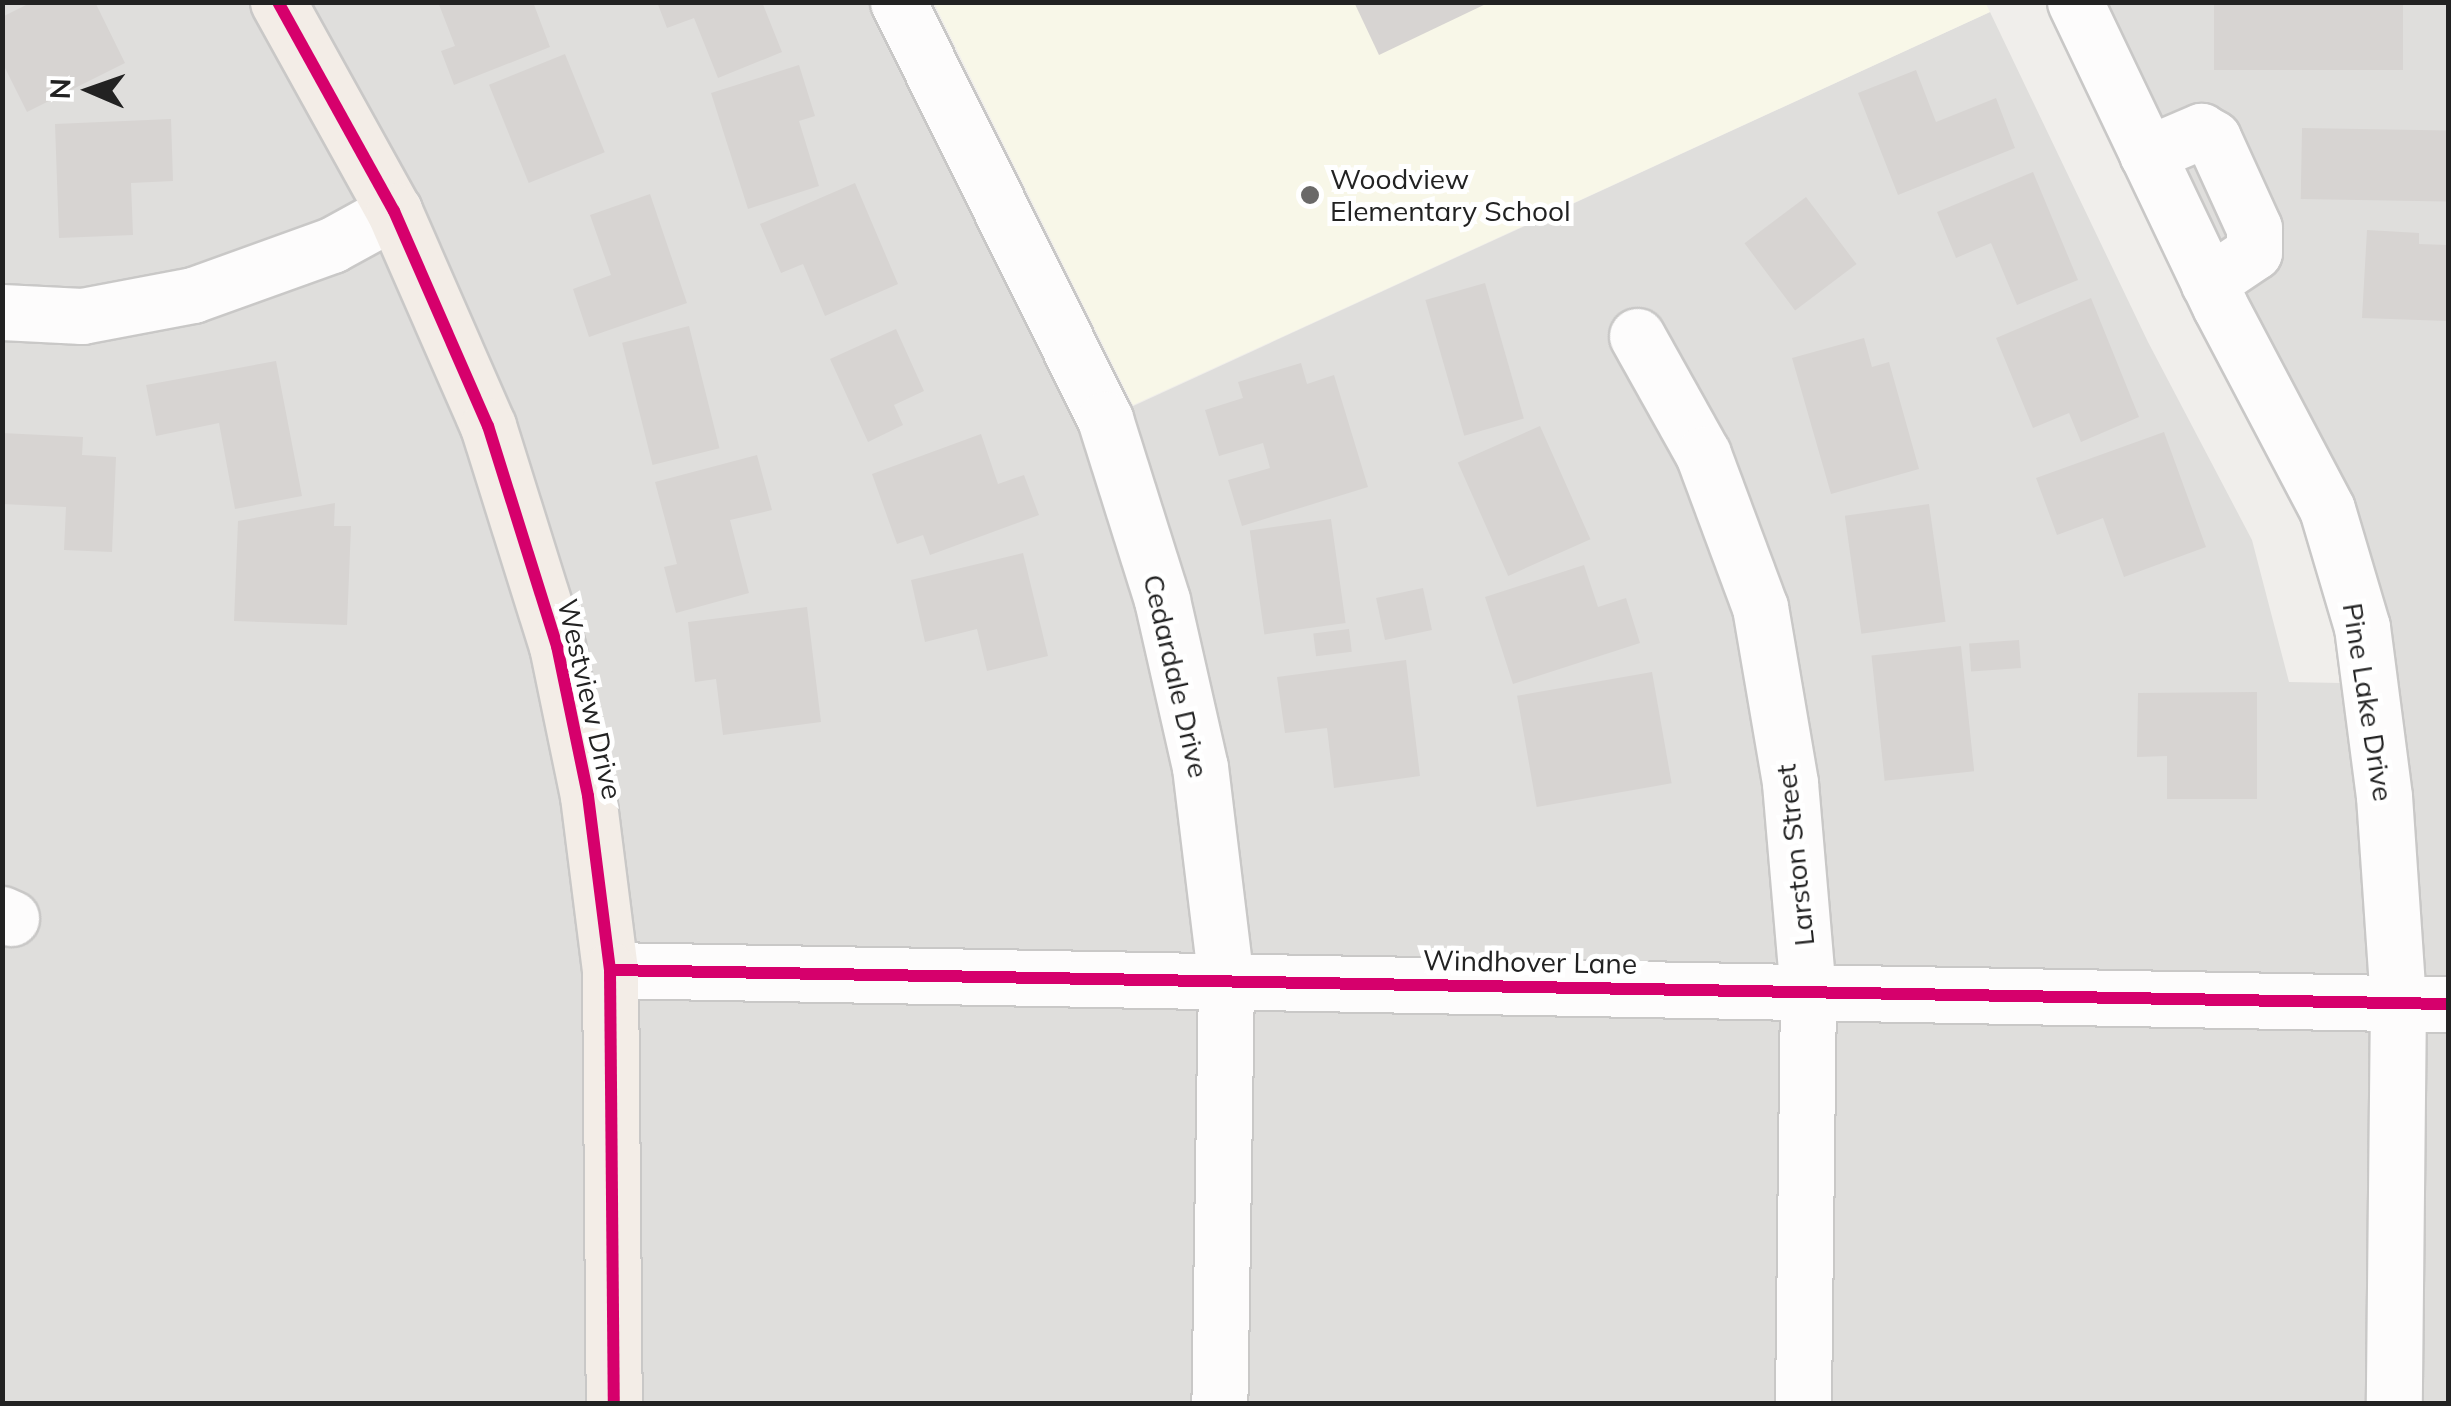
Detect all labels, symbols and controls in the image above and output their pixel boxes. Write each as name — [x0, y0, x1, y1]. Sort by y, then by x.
north arrow — [40, 40, 140, 140]
text: N — [42, 78, 77, 100]
place label: Woodview Elementary School — [1330, 162, 1571, 228]
marker: Woodview Elementary School — [1299, 184, 1321, 206]
street label: Cedardale Drive — [1136, 571, 1216, 781]
street label: Westview Drive — [551, 596, 629, 802]
street label: Pine Lake Drive — [2336, 601, 2400, 803]
street label: Larston Street — [1769, 762, 1821, 948]
street label: Windhover Lane — [1423, 943, 1637, 981]

